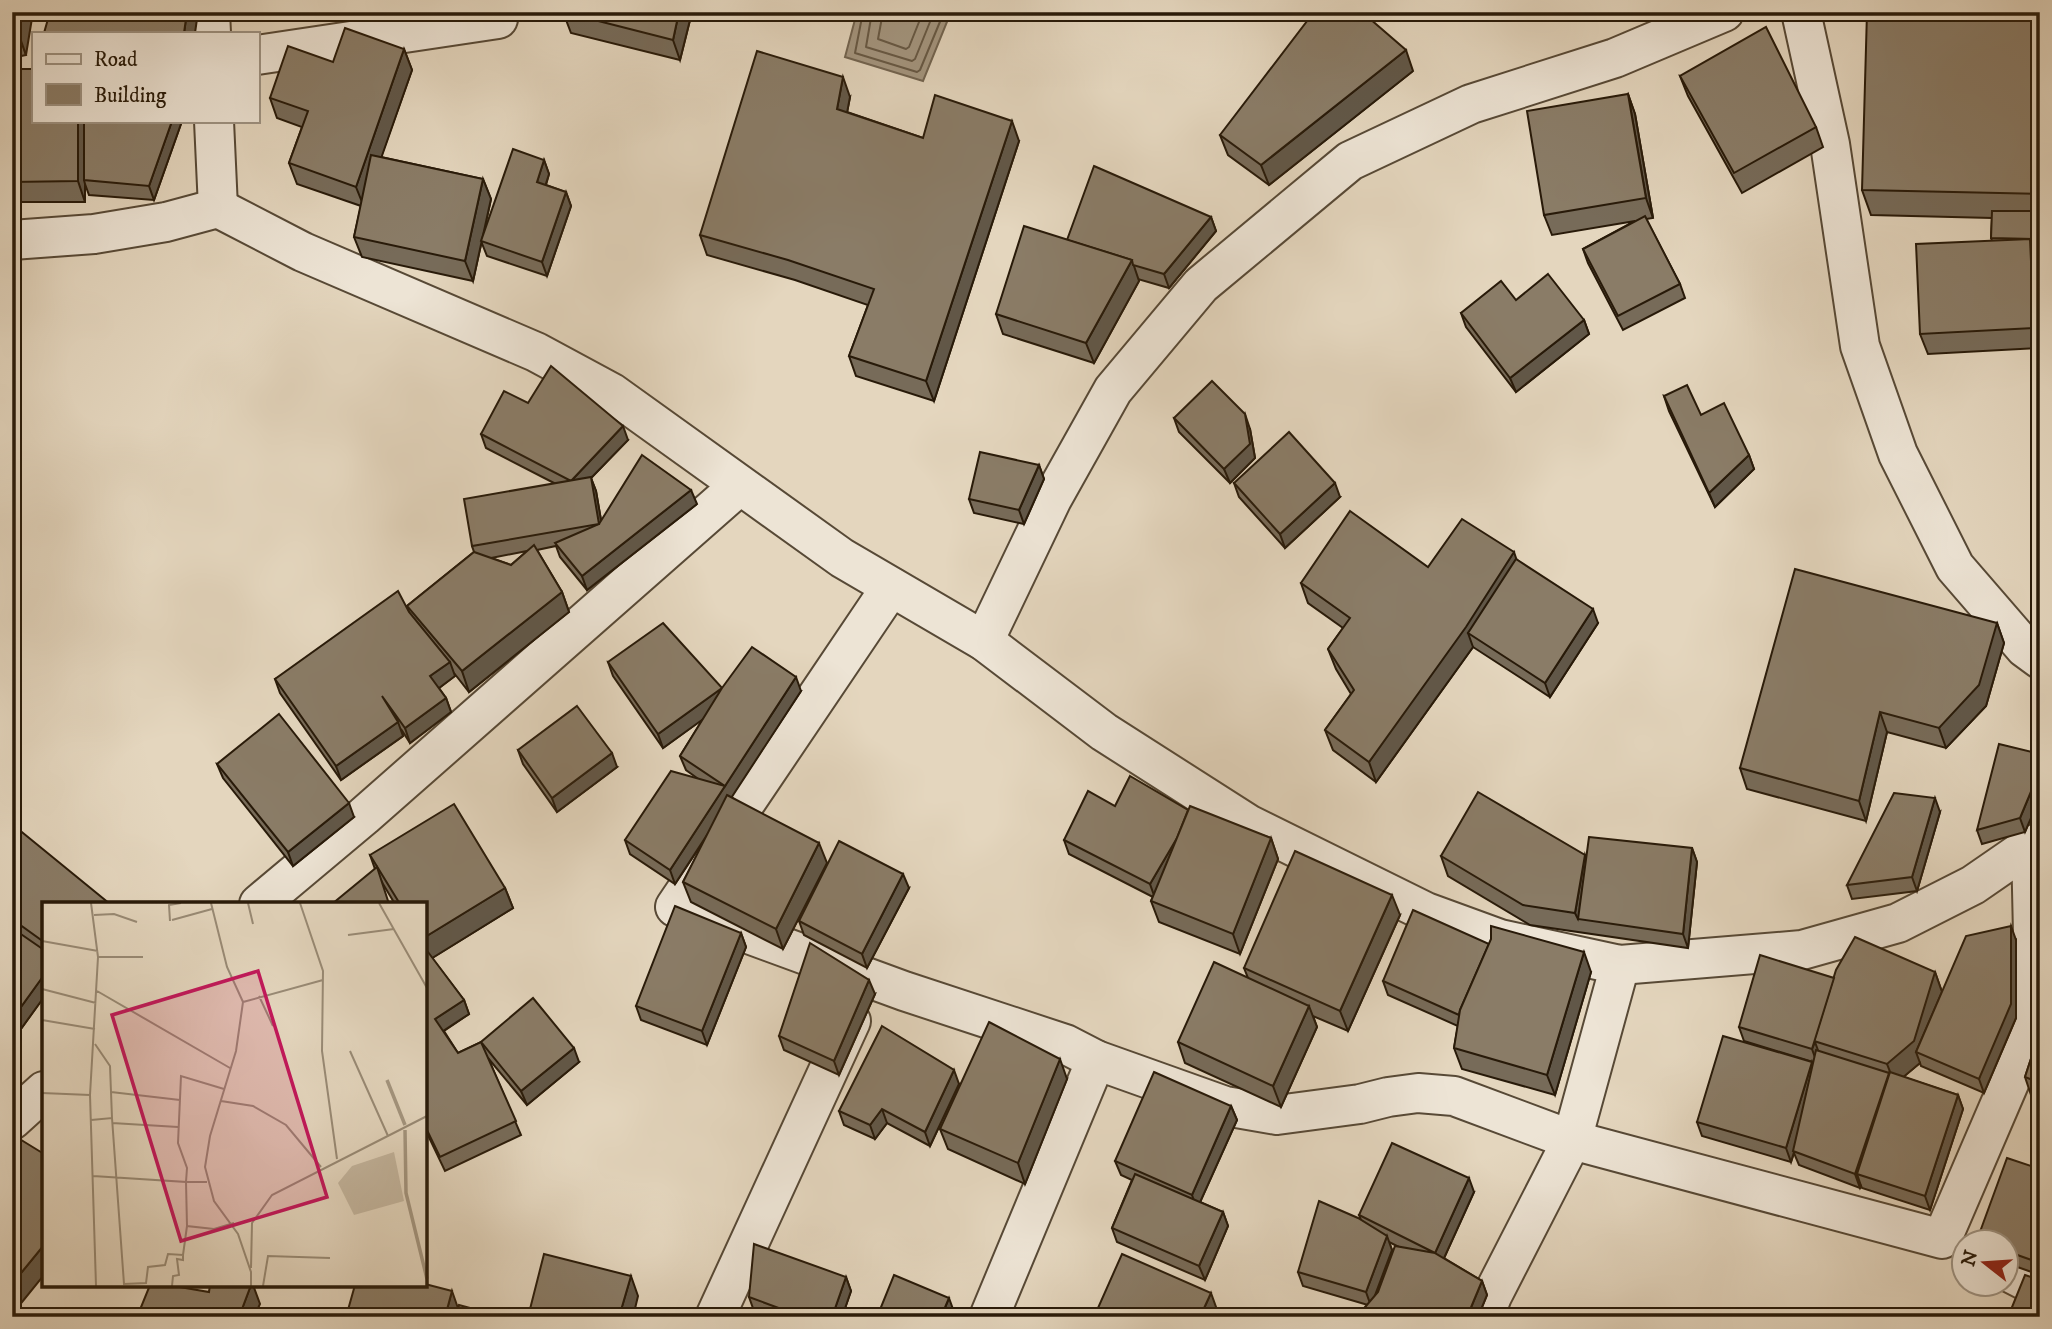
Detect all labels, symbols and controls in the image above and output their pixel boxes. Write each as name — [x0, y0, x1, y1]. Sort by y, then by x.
legend — [32, 32, 259, 122]
text: Road — [94, 47, 138, 73]
text: Building — [94, 83, 167, 109]
inset map — [42, 902, 427, 1287]
north arrow — [1951, 1228, 2021, 1298]
text: N — [1957, 1247, 1984, 1269]

